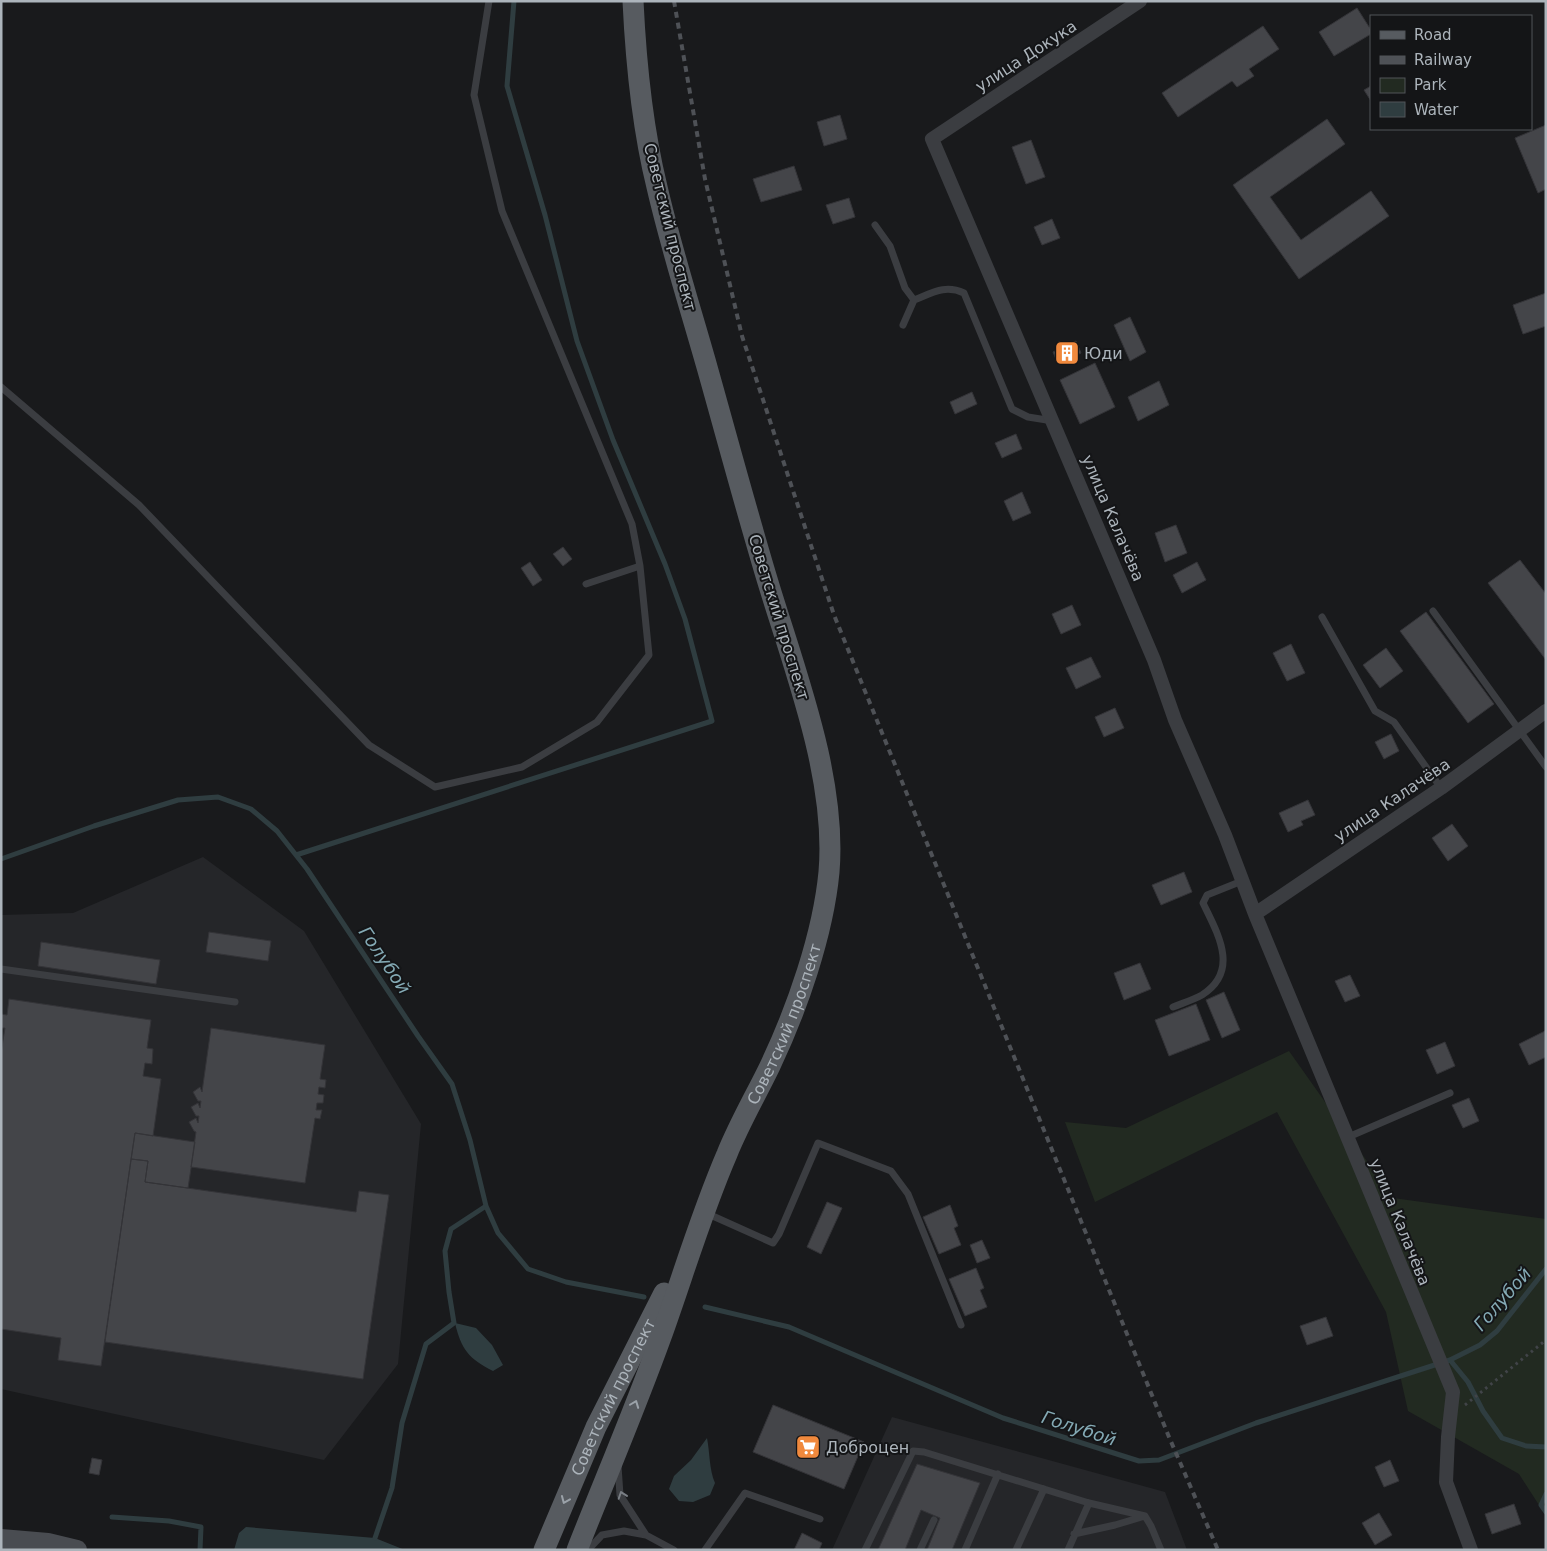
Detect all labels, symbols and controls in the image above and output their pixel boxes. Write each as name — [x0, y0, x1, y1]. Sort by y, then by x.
legend — [1370, 15, 1532, 130]
street label: улица Докука — [972, 16, 1080, 96]
text: Road — [1414, 26, 1452, 44]
text: Railway — [1414, 51, 1472, 69]
text: Park — [1414, 76, 1447, 94]
text: Water — [1414, 101, 1459, 119]
street label: Советский проспект — [640, 141, 700, 313]
building icon: Юди — [1054, 340, 1080, 366]
place label: Юди — [1084, 344, 1123, 363]
street label: улица Калачёва — [1078, 452, 1148, 584]
street label: Советский проспект — [745, 532, 813, 702]
street label: улица Калачёва — [1330, 754, 1454, 846]
water label: Голубой — [355, 922, 415, 998]
street label: Советский проспект — [743, 941, 825, 1108]
street label: улица Калачёва — [1366, 1156, 1434, 1288]
water label: Голубой — [1469, 1263, 1535, 1335]
street label: Советский проспект — [567, 1315, 659, 1478]
one-way arrow — [629, 1400, 639, 1408]
water label: Голубой — [1039, 1406, 1119, 1450]
supermarket icon: Доброцен — [795, 1434, 821, 1460]
place label: Доброцен — [826, 1438, 909, 1457]
one-way arrow — [618, 1491, 628, 1500]
one-way arrow — [561, 1496, 571, 1504]

